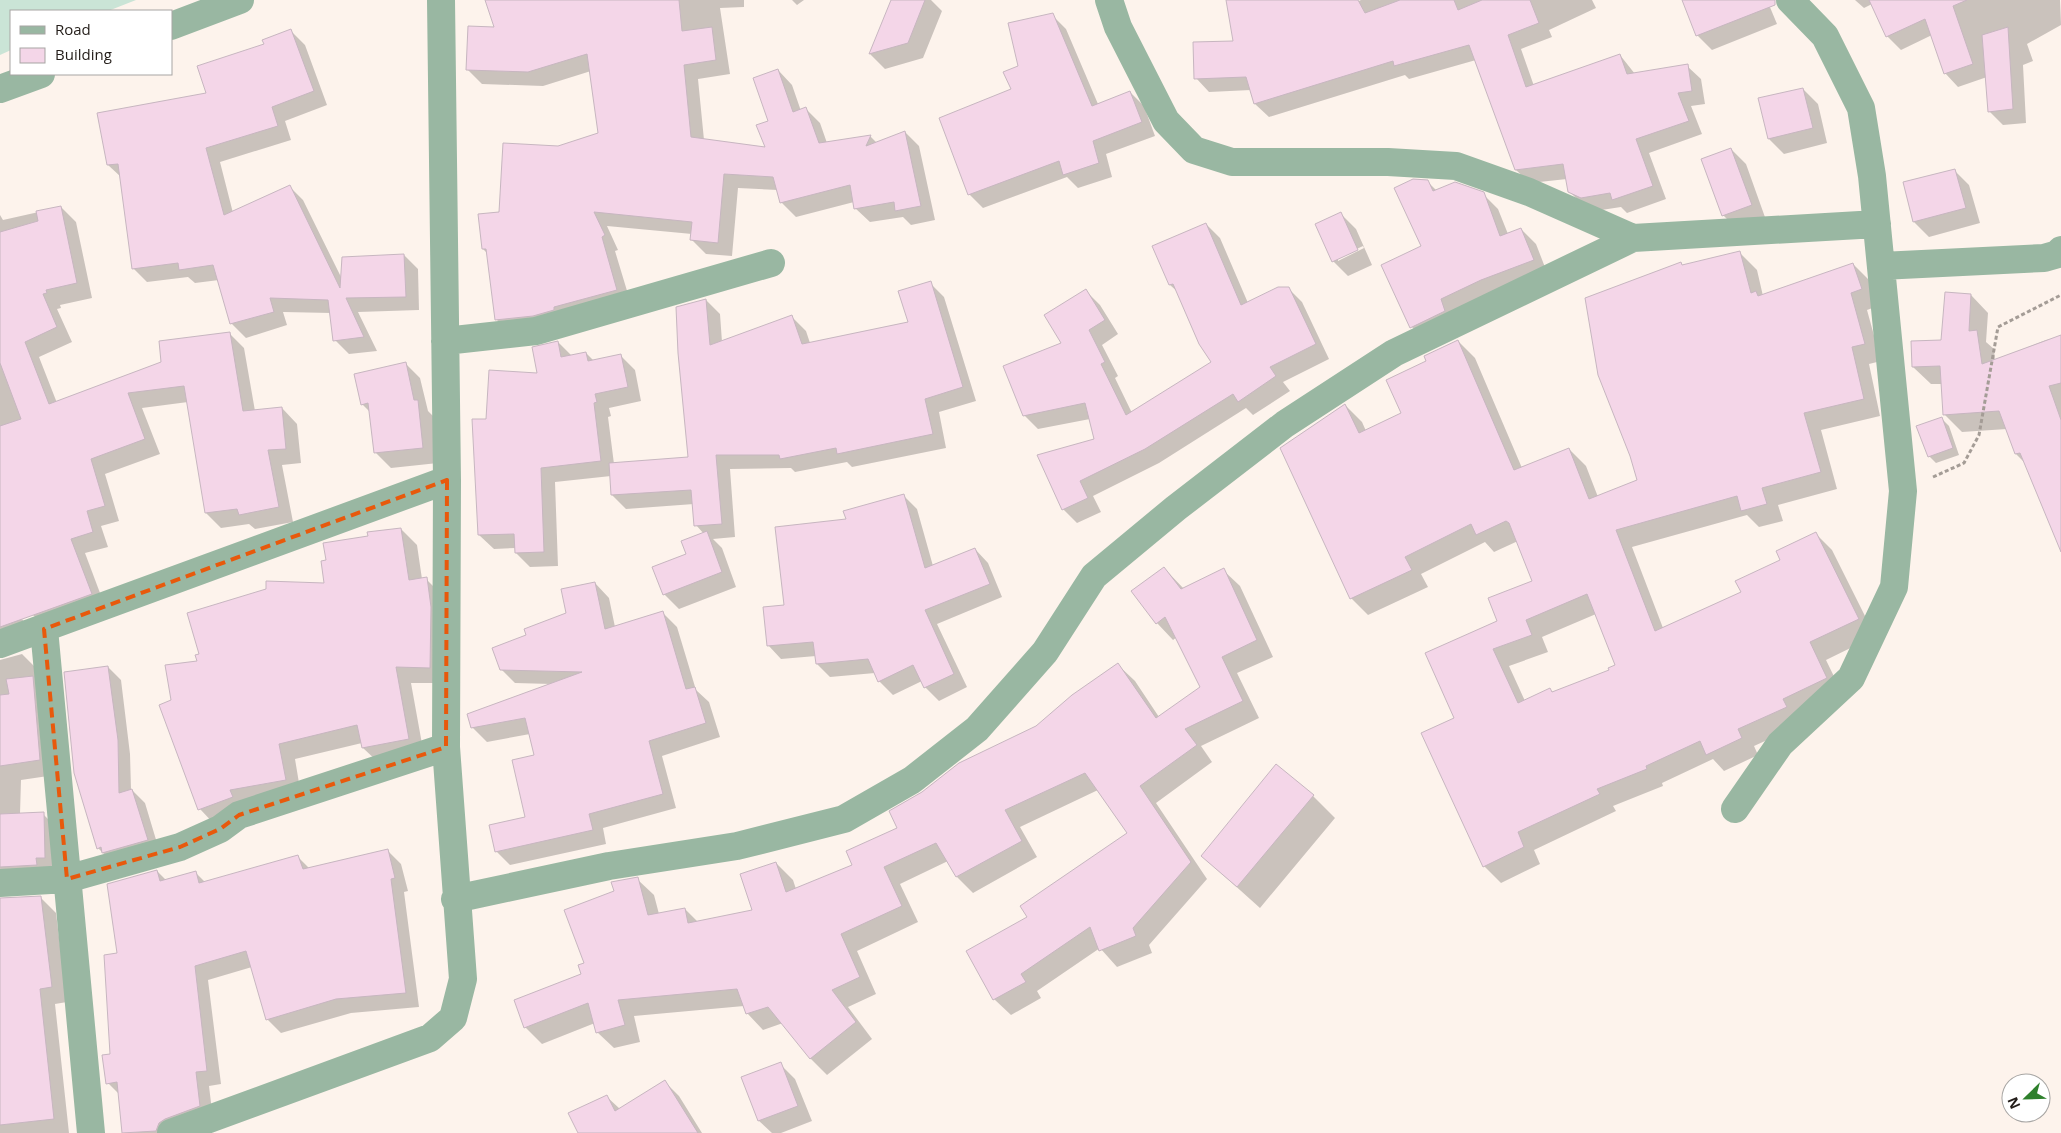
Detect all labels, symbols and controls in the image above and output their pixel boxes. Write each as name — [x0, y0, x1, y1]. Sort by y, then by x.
legend — [10, 10, 172, 75]
text: Road — [55, 19, 91, 39]
text: Building — [55, 44, 112, 64]
north arrow — [2001, 1073, 2051, 1123]
text: N — [2003, 1094, 2025, 1112]

